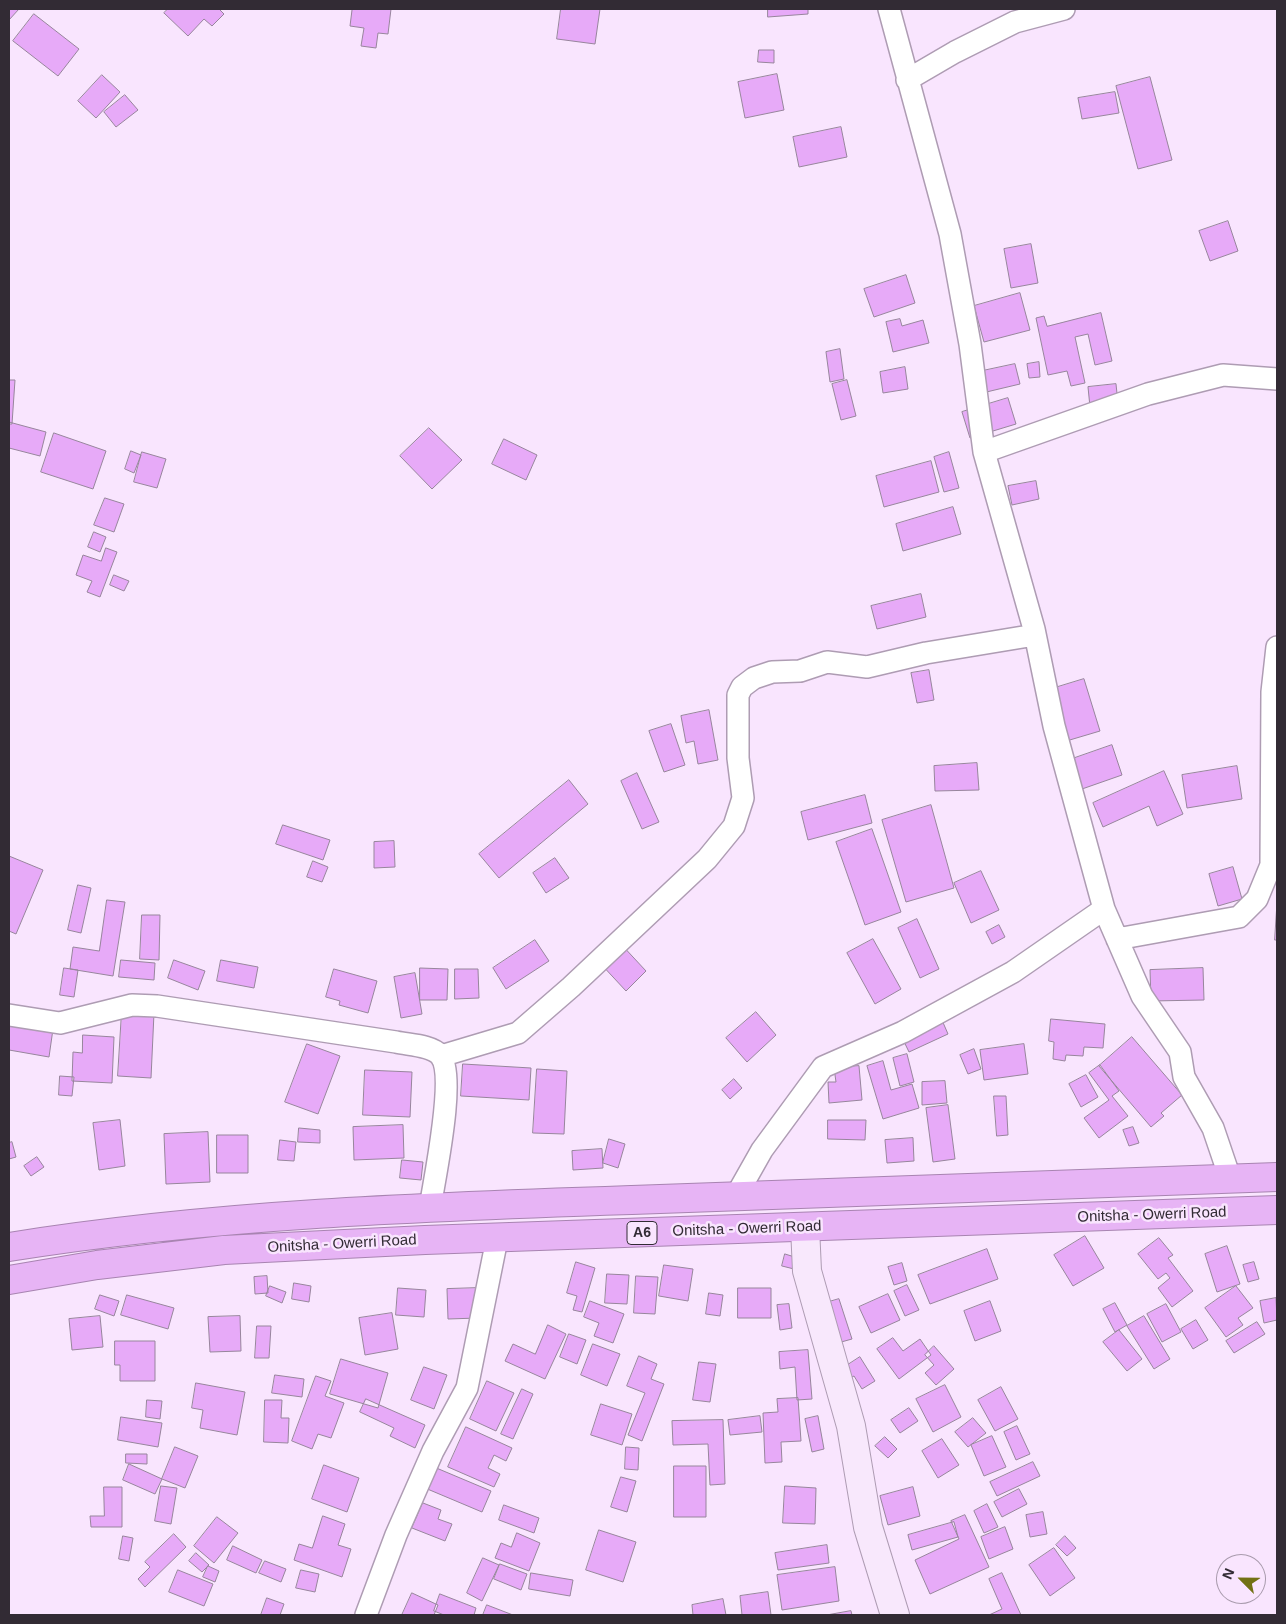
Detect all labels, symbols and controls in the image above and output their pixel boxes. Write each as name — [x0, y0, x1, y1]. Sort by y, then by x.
street label: Onitsha - Owerri Road — [1077, 1203, 1227, 1227]
street label: Onitsha - Owerri Road — [672, 1217, 822, 1241]
road number: A6 — [627, 1222, 657, 1244]
street label: Onitsha - Owerri Road — [267, 1231, 417, 1257]
north arrow — [1216, 1554, 1266, 1604]
text: N — [1219, 1566, 1237, 1581]

